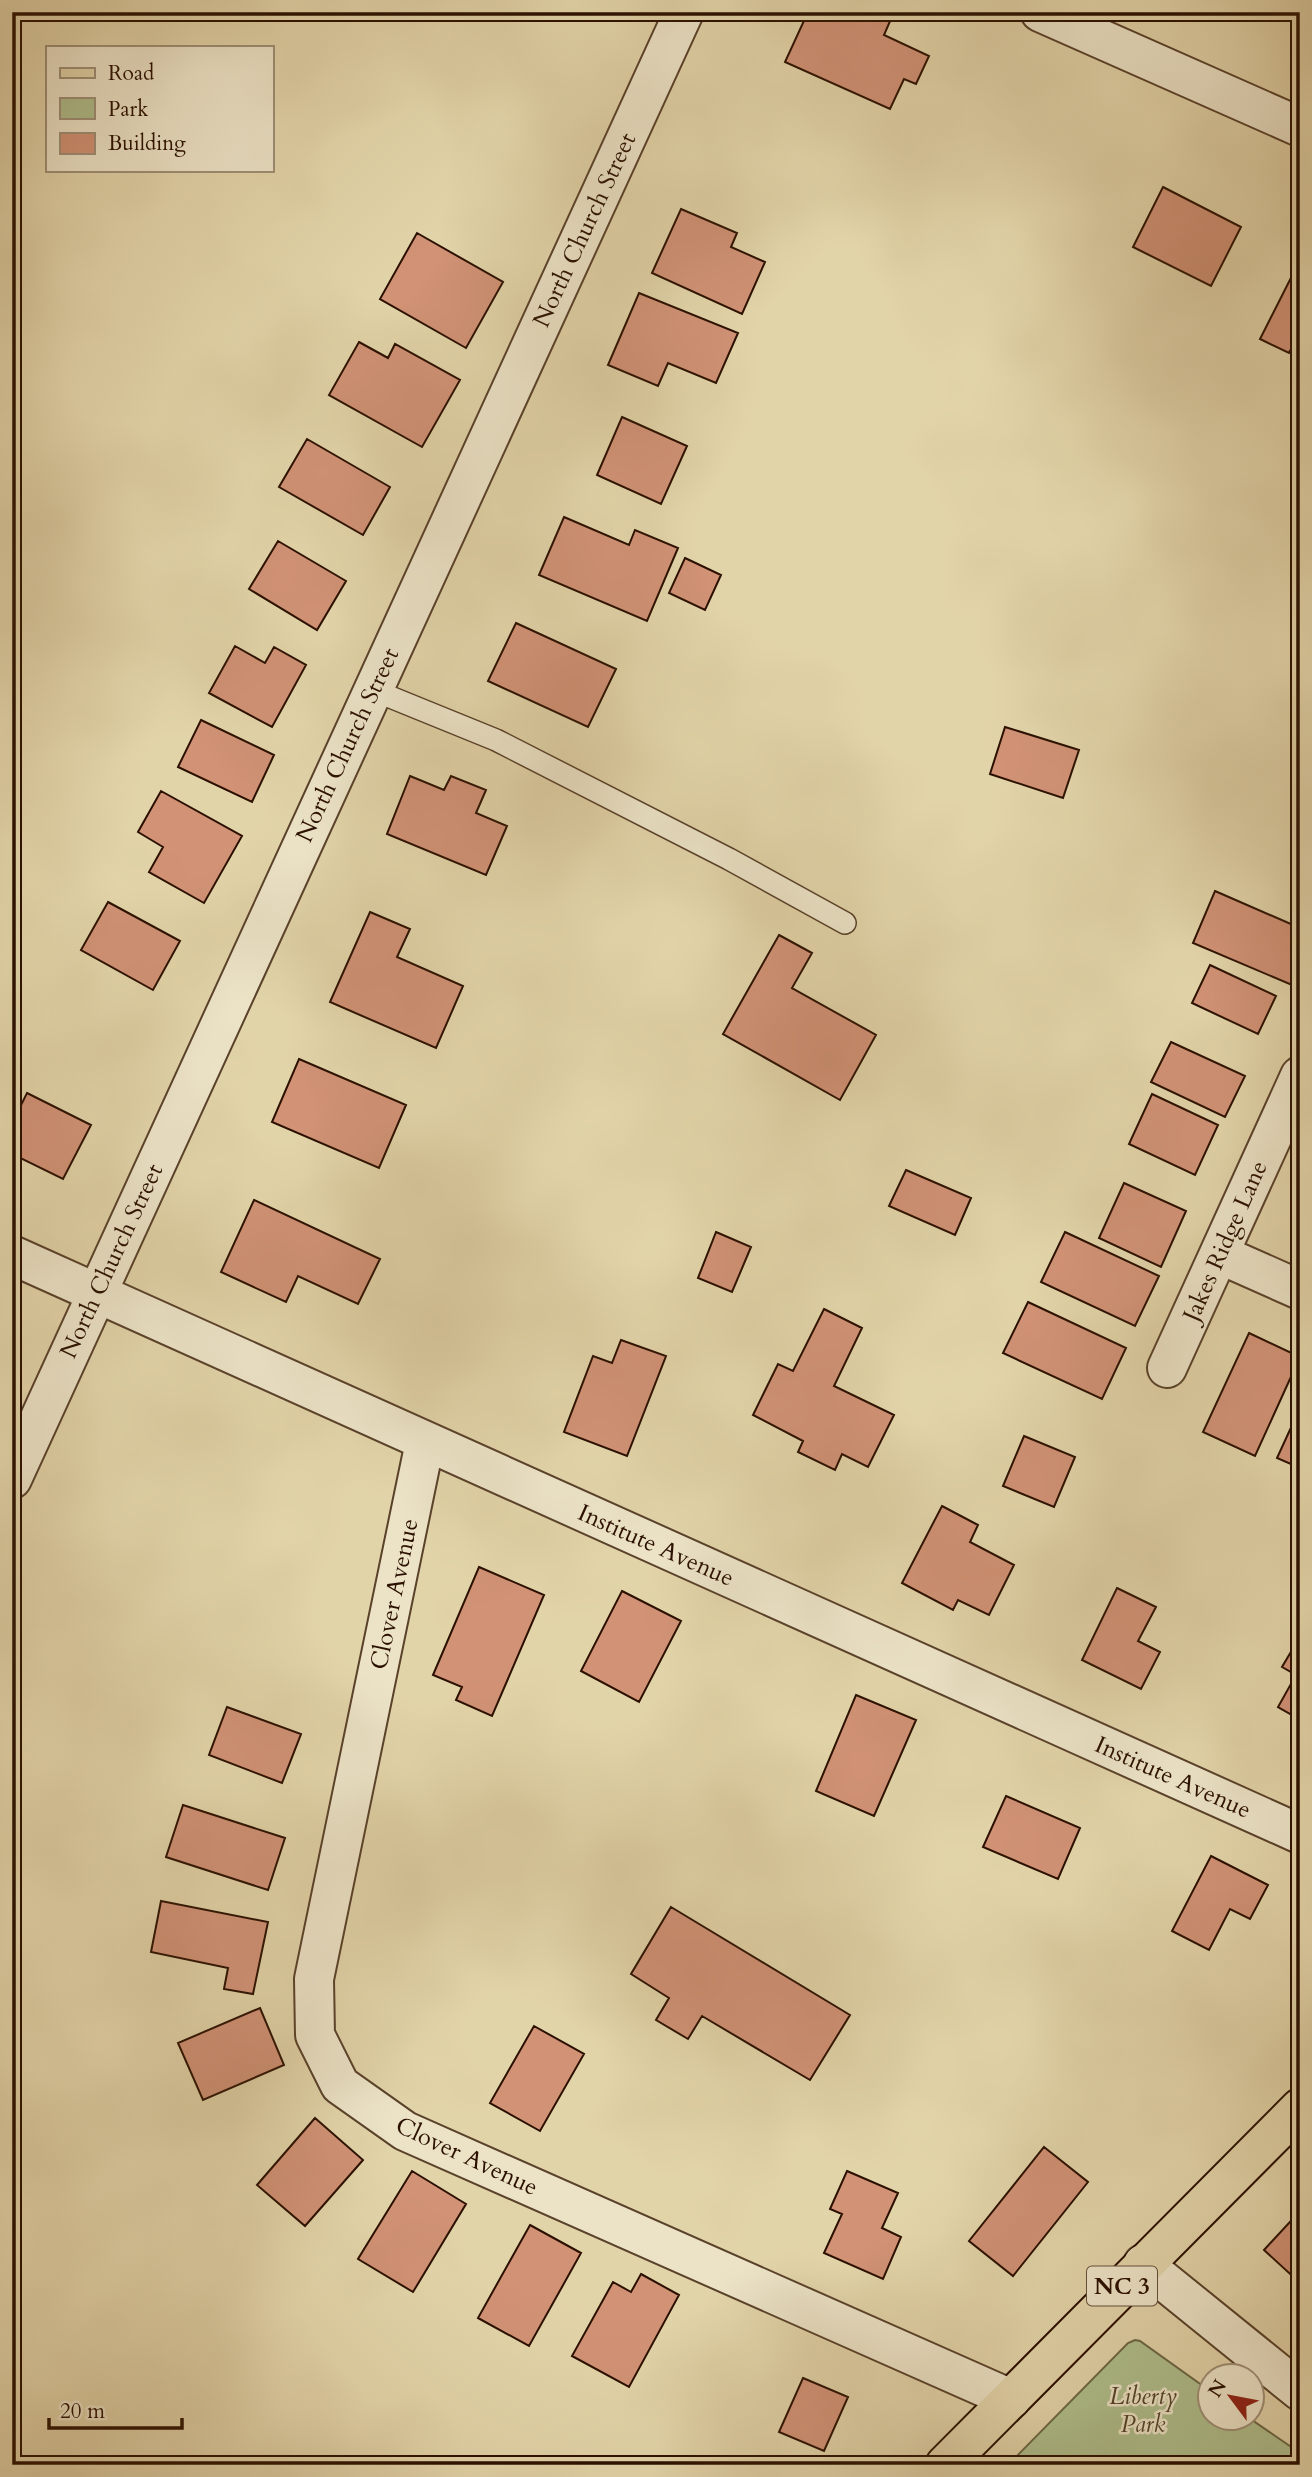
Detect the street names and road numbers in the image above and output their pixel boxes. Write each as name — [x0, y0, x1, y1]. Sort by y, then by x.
street label: North Church Street — [525, 127, 644, 333]
street label: North Church Street — [288, 642, 407, 848]
street label: Jakes Ridge Lane — [1174, 1155, 1276, 1330]
street label: North Church Street — [52, 1158, 171, 1364]
street label: Institute Avenue — [572, 1496, 739, 1595]
street label: Clover Avenue — [362, 1516, 427, 1673]
street label: Institute Avenue — [1089, 1728, 1256, 1827]
street label: Clover Avenue — [390, 2109, 543, 2204]
road number: NC 3 — [1087, 2266, 1157, 2306]

